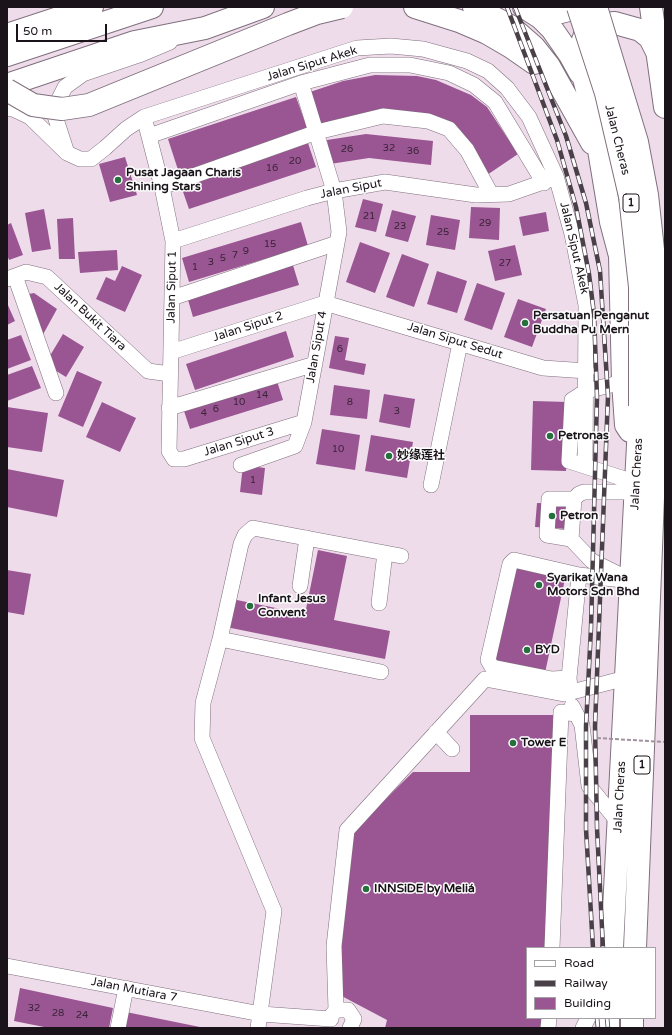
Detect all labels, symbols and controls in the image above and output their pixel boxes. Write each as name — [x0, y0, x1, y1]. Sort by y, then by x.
scale bar — [18, 16, 109, 42]
text: 50 m — [23, 24, 52, 38]
street label: Jalan Siput Akek — [265, 43, 359, 85]
street label: Jalan Cheras — [601, 103, 633, 177]
house number: 32 — [383, 142, 395, 154]
house number: 26 — [341, 143, 353, 155]
house number: 36 — [407, 145, 419, 157]
house number: 20 — [289, 155, 301, 167]
house number: 16 — [266, 162, 278, 174]
place label: Pusat Jagaan Charis Shining Stars — [126, 166, 241, 194]
marker: Pusat Jagaan Charis Shining Stars — [113, 175, 123, 185]
street label: Jalan Siput — [319, 176, 383, 202]
road number: 1 — [623, 194, 639, 212]
street label: Jalan Siput Akek — [556, 201, 592, 295]
house number: 21 — [363, 210, 375, 222]
house number: 29 — [479, 217, 491, 229]
house number: 23 — [394, 220, 406, 232]
house number: 25 — [437, 226, 449, 238]
house number: 15 — [264, 238, 276, 250]
house number: 9 — [243, 245, 249, 257]
house number: 7 — [232, 249, 238, 261]
street label: Jalan Siput 1 — [164, 250, 180, 324]
house number: 5 — [220, 252, 226, 264]
house number: 3 — [208, 256, 214, 268]
house number: 27 — [499, 257, 511, 269]
house number: 1 — [192, 261, 198, 273]
street label: Jalan Bukit Tiara — [51, 280, 129, 354]
street label: Jalan Siput 2 — [211, 309, 285, 345]
place label: Persatuan Penganut Buddha Pu Mern — [533, 309, 649, 337]
street label: Jalan Siput 4 — [304, 310, 330, 384]
marker: Persatuan Penganut Buddha Pu Mern — [520, 318, 530, 328]
street label: Jalan Siput Sedut — [406, 320, 504, 362]
house number: 6 — [337, 343, 343, 355]
house number: 14 — [256, 389, 268, 401]
house number: 10 — [233, 396, 245, 408]
house number: 8 — [347, 396, 353, 408]
house number: 6 — [213, 403, 219, 415]
house number: 3 — [394, 405, 400, 417]
house number: 4 — [201, 407, 207, 419]
street label: Jalan Siput 3 — [202, 424, 276, 460]
place label: Petronas — [558, 429, 609, 443]
marker: Petronas — [545, 431, 555, 441]
street label: Jalan Cheras — [628, 438, 646, 510]
house number: 10 — [332, 443, 344, 455]
place label: 妙缘莲社 — [397, 449, 445, 463]
marker: 妙缘莲社 — [384, 451, 394, 461]
house number: 1 — [250, 474, 256, 486]
place label: Petron — [560, 509, 598, 523]
marker: Petron — [547, 511, 557, 521]
place label: Syarikat Wana Motors Sdn Bhd — [547, 571, 639, 599]
marker: Syarikat Wana Motors Sdn Bhd — [534, 580, 544, 590]
place label: Infant Jesus Convent — [258, 592, 326, 620]
marker: Infant Jesus Convent — [245, 601, 255, 611]
place label: BYD — [535, 643, 560, 657]
marker: BYD — [522, 645, 532, 655]
place label: Tower E — [521, 736, 566, 750]
marker: Tower E — [508, 738, 518, 748]
road number: 1 — [634, 756, 650, 774]
street label: Jalan Cheras — [611, 761, 629, 833]
place label: INNSiDE by Meliá — [374, 882, 475, 896]
marker: INNSiDE by Meliá — [361, 884, 371, 894]
legend — [526, 947, 656, 1019]
text: Road — [564, 956, 594, 970]
street label: Jalan Mutiara 7 — [90, 975, 178, 1005]
text: Railway — [564, 976, 608, 990]
text: Building — [564, 996, 611, 1010]
house number: 32 — [28, 1002, 40, 1014]
house number: 28 — [52, 1007, 64, 1019]
house number: 24 — [76, 1009, 88, 1021]

